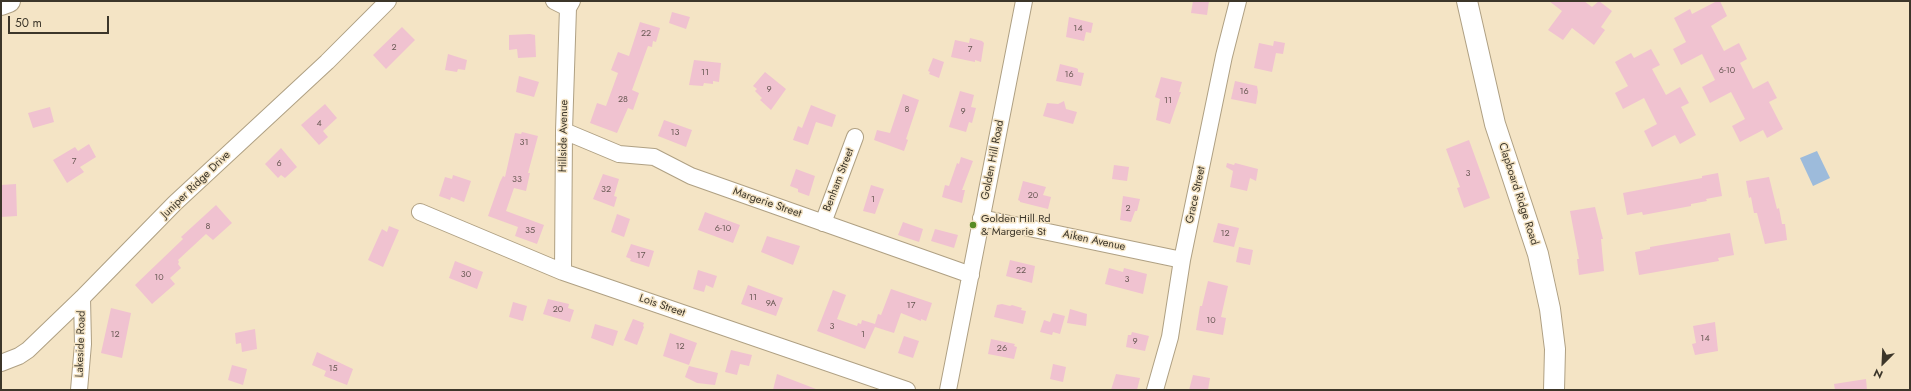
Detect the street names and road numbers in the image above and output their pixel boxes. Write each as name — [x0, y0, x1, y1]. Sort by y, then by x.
street label: Hillside Avenue — [557, 100, 571, 172]
street label: Golden Hill Road — [979, 119, 1007, 201]
street label: Clapboard Ridge Road — [1495, 141, 1541, 247]
street label: Benham Street — [821, 146, 857, 214]
street label: Juniper Ridge Drive — [159, 149, 233, 221]
street label: Grace Street — [1184, 165, 1208, 225]
street label: Margerie Street — [731, 185, 803, 221]
street label: Aiken Avenue — [1061, 228, 1127, 254]
street label: Lois Street — [637, 292, 687, 320]
street label: Lakeside Road — [73, 310, 89, 378]

